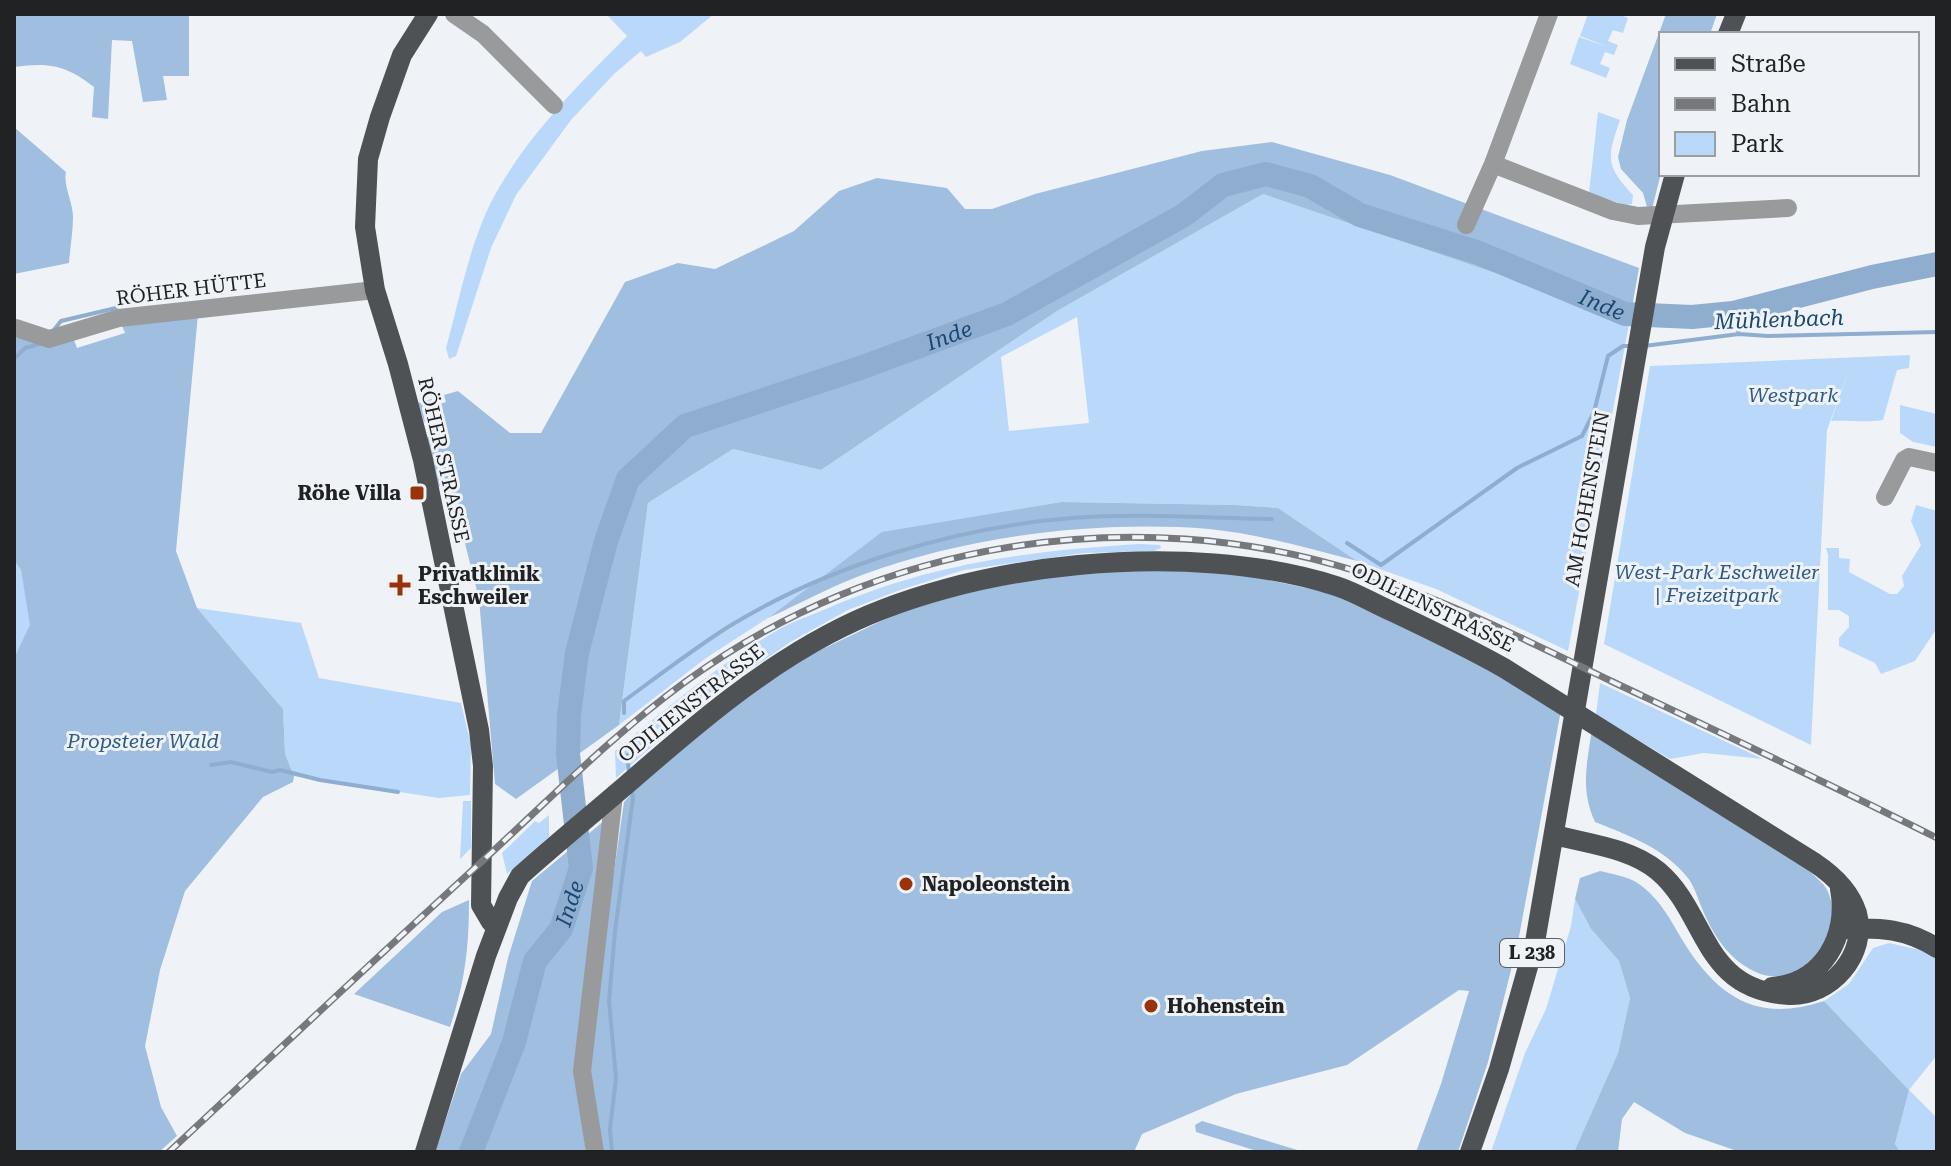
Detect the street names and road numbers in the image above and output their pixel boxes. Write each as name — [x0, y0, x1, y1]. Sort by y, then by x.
street label: RÖHER HÜTTE — [115, 268, 267, 310]
street label: RÖHER STRASSE — [413, 375, 475, 545]
street label: AM HOHENSTEIN — [1560, 409, 1614, 589]
street label: ODILIENSTRASSE — [1347, 557, 1519, 657]
street label: ODILIENSTRASSE — [613, 638, 769, 768]
road number: L 238 — [1500, 939, 1564, 967]

